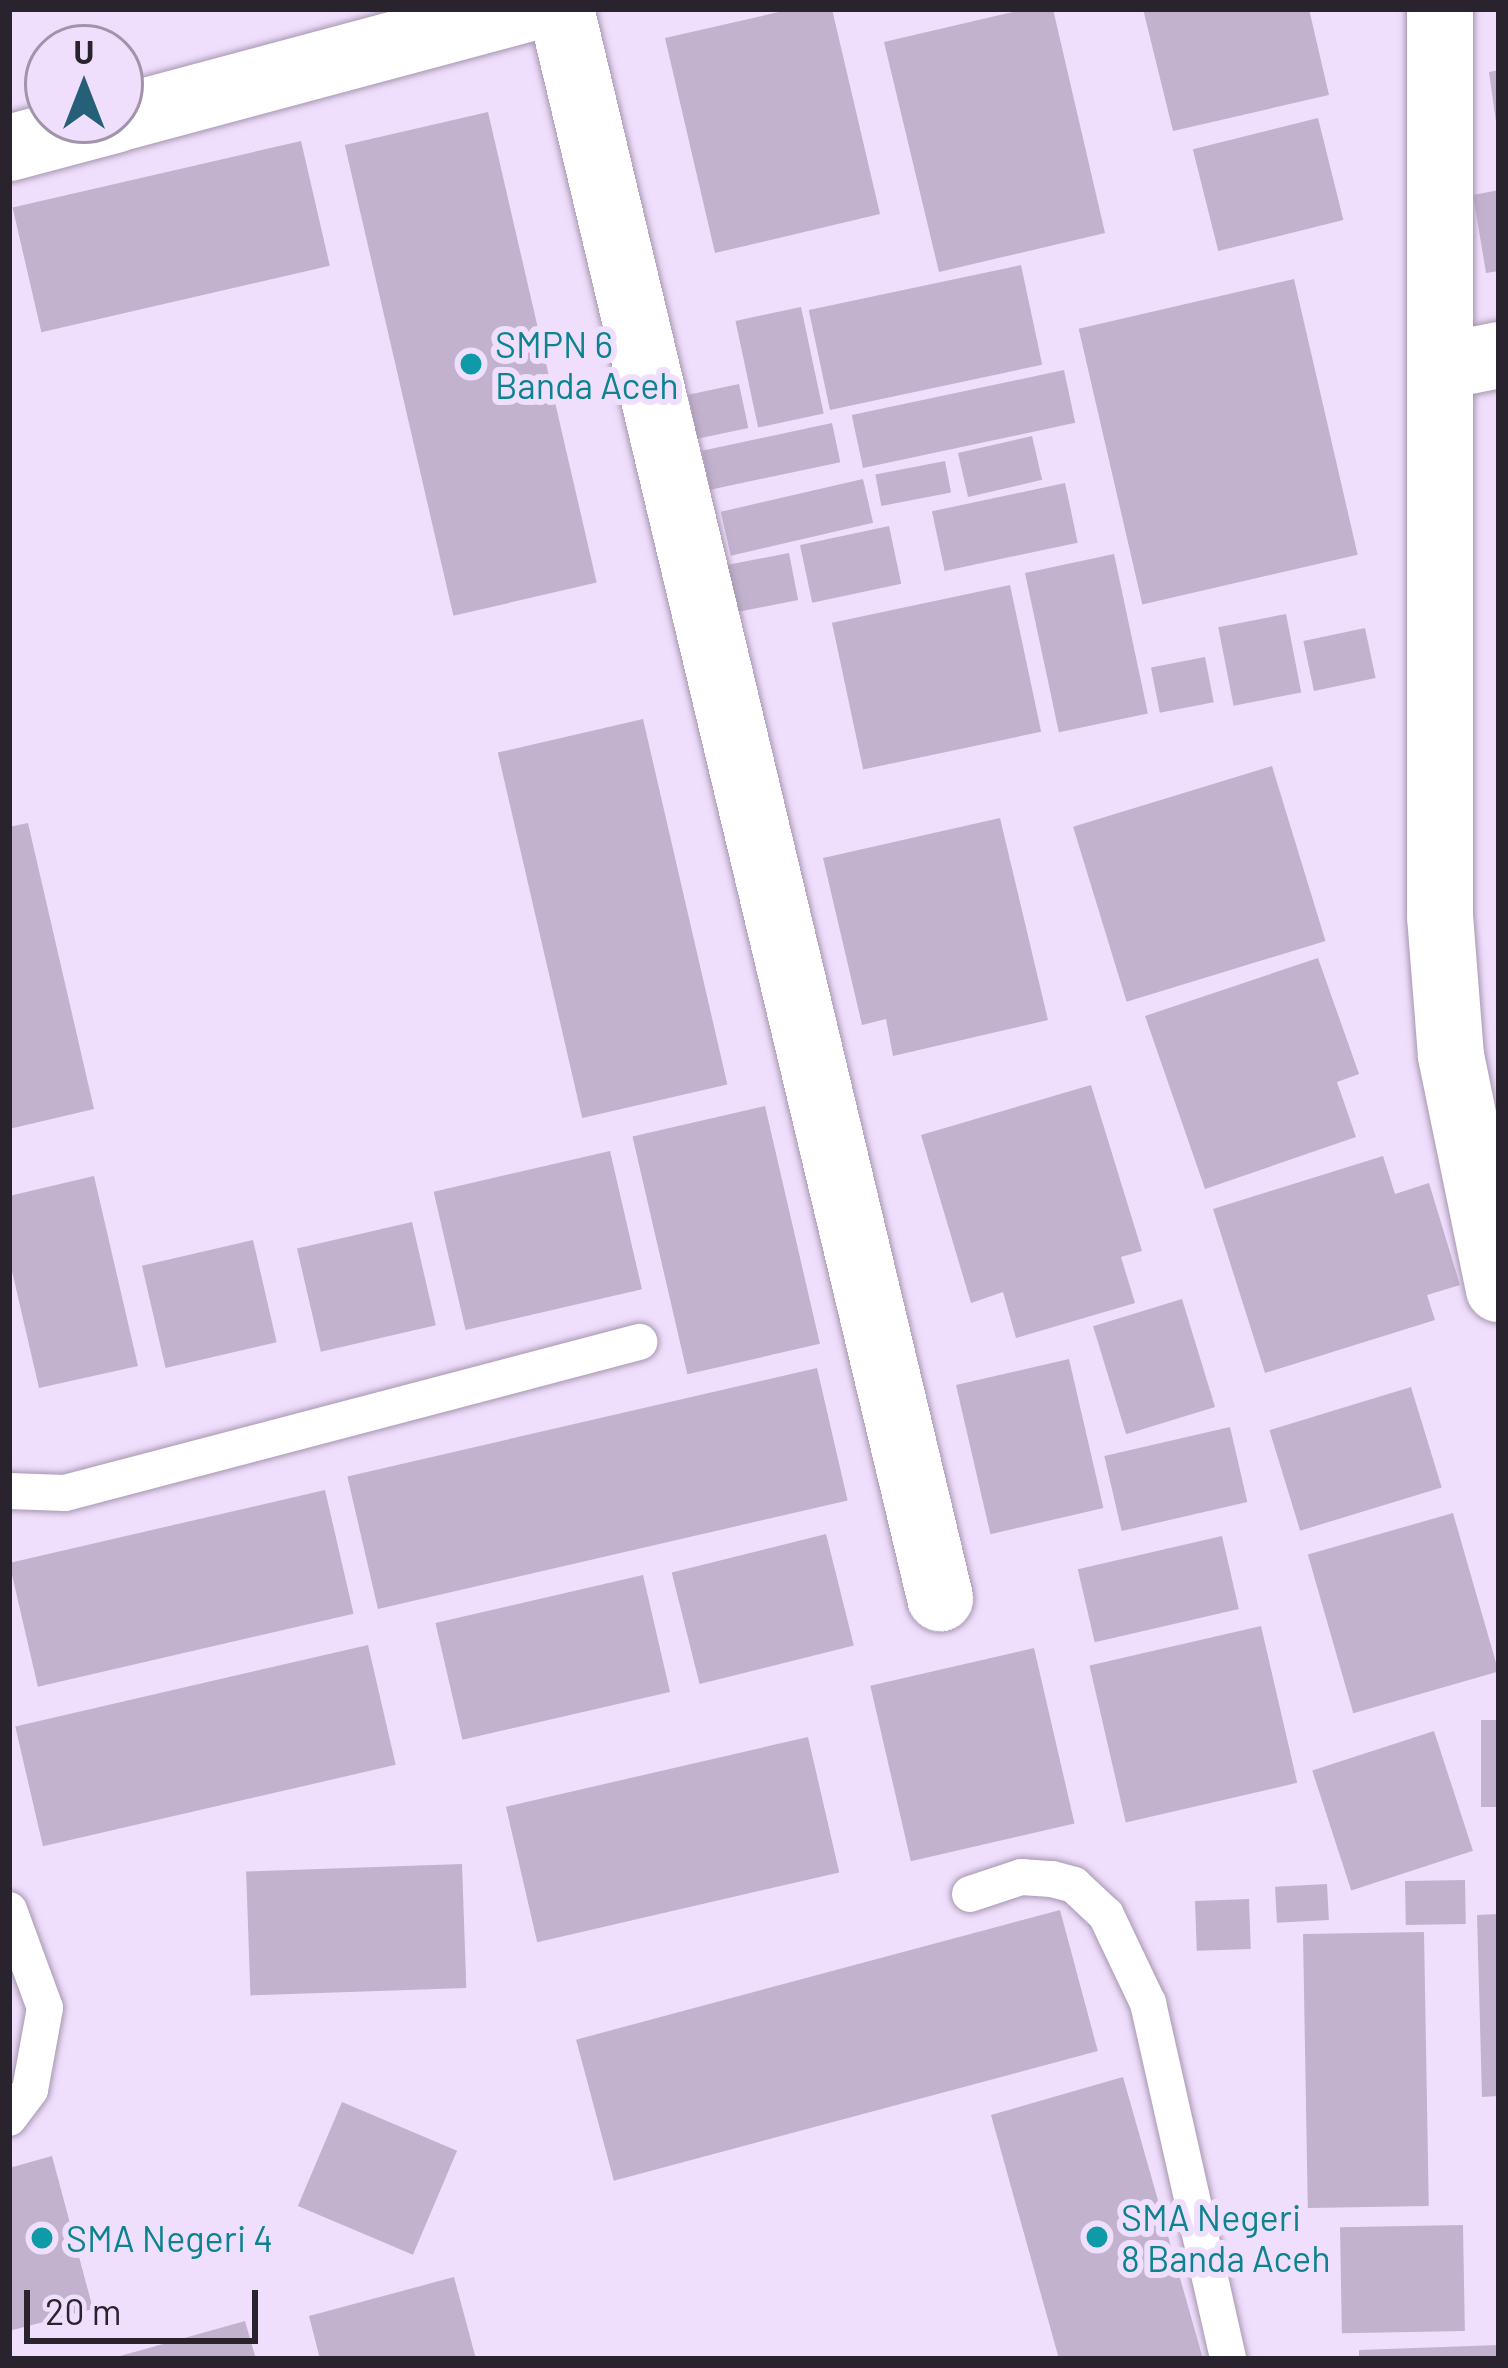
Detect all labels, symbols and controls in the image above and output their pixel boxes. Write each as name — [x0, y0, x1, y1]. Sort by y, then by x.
north arrow — [24, 24, 144, 144]
text: U — [74, 31, 94, 71]
place label: SMPN 6 Banda Aceh — [495, 321, 679, 406]
marker: SMPN 6 Banda Aceh — [458, 351, 484, 377]
place label: SMA Negeri 8 Banda Aceh — [1121, 2194, 1331, 2279]
place label: SMA Negeri 4 — [66, 2216, 273, 2260]
marker: SMA Negeri 8 Banda Aceh — [1084, 2224, 1110, 2250]
marker: SMA Negeri 4 — [29, 2225, 55, 2251]
scale bar — [30, 2266, 264, 2340]
text: 20 m — [45, 2289, 122, 2332]

